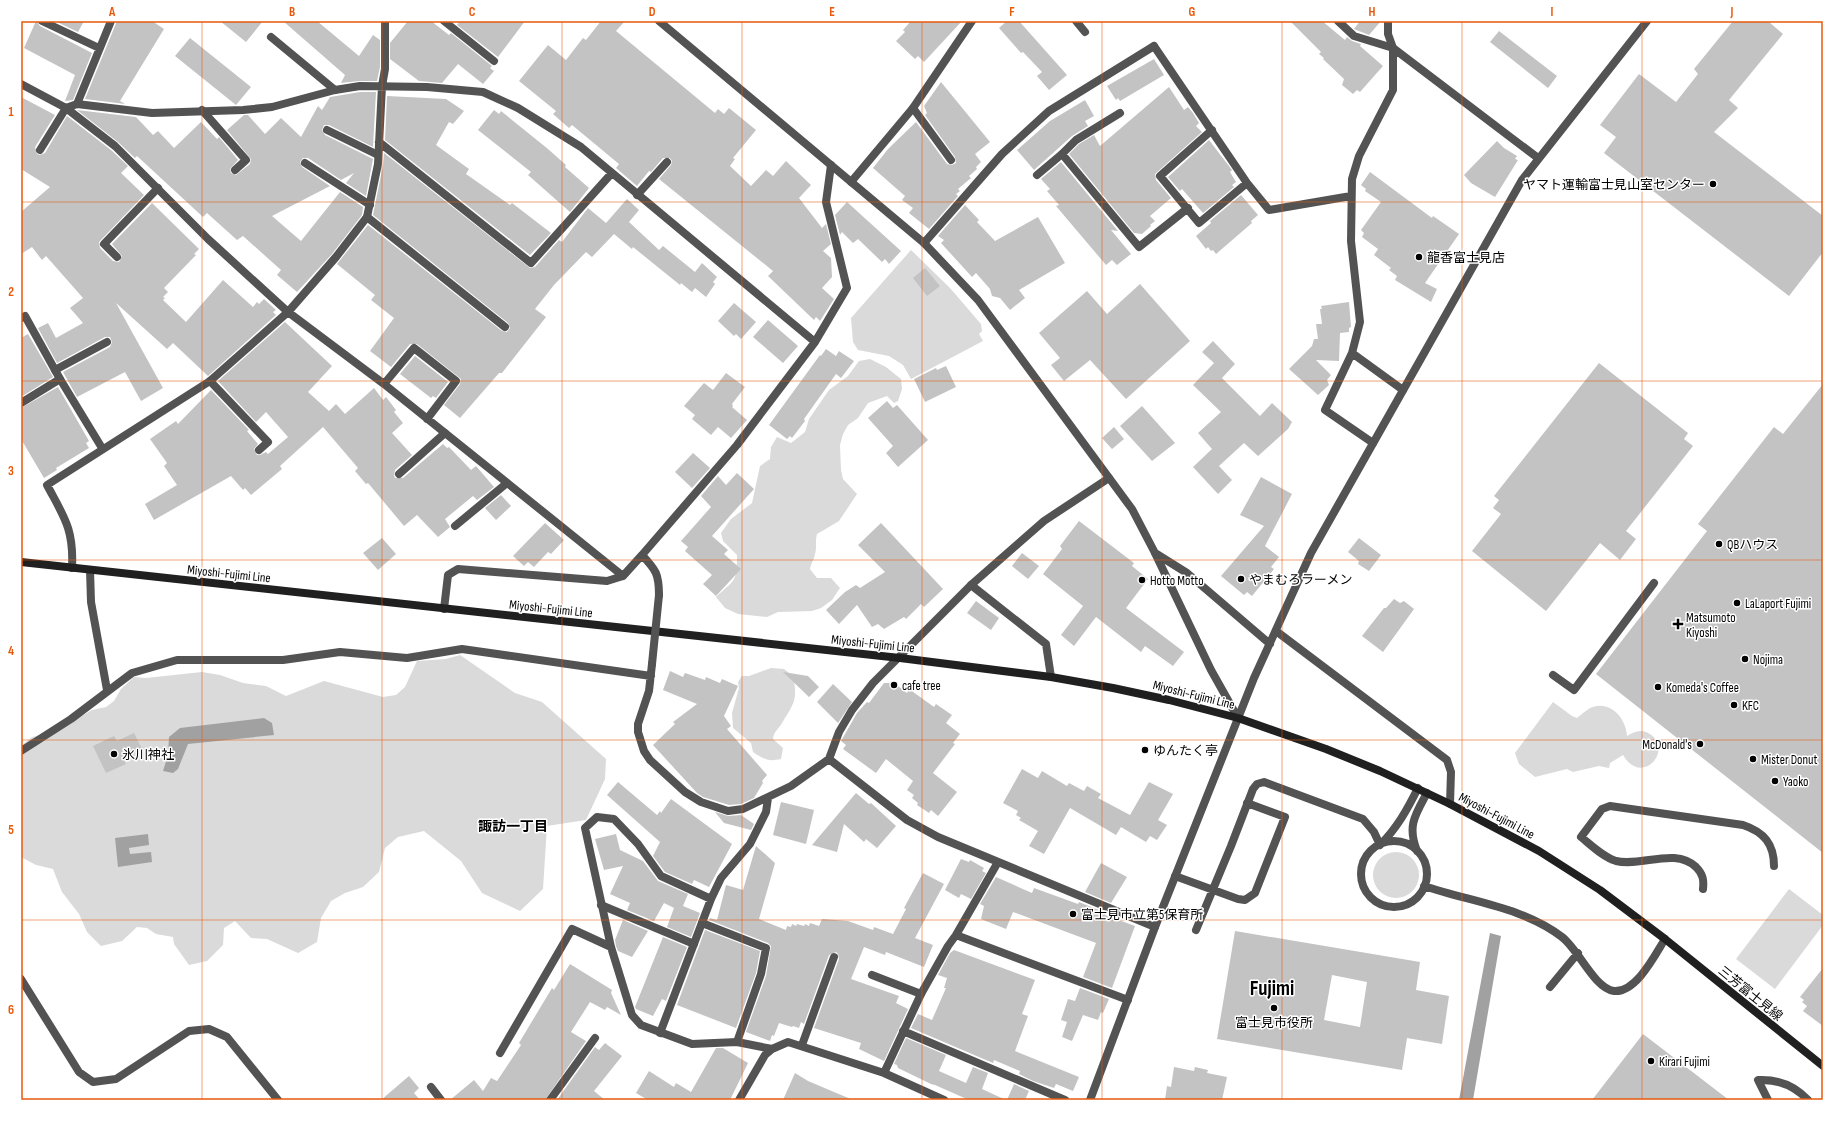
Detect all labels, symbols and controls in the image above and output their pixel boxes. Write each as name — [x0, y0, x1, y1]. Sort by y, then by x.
text: A — [108, 4, 116, 20]
text: B — [289, 4, 295, 20]
text: C — [469, 4, 476, 20]
text: D — [649, 4, 656, 20]
text: E — [829, 4, 835, 20]
text: F — [1009, 4, 1015, 20]
text: G — [1189, 4, 1196, 20]
text: H — [1369, 4, 1376, 20]
text: I — [1551, 4, 1554, 20]
text: J — [1730, 4, 1734, 20]
text: 1 — [8, 104, 14, 120]
place label: ヤマト運輸富士見山室センター — [1523, 177, 1705, 193]
marker: ヤマト運輸富士見山室センター — [1708, 179, 1718, 189]
place label: 龍香富士見店 — [1427, 250, 1505, 266]
marker: 龍香富士見店 — [1414, 252, 1424, 262]
text: 2 — [8, 284, 14, 300]
text: 3 — [8, 463, 14, 479]
place label: QBハウス — [1727, 537, 1778, 553]
marker: QBハウス — [1714, 539, 1724, 549]
street label: Miyoshi-Fujimi Line — [186, 562, 271, 586]
place label: やまむろラーメン — [1249, 572, 1352, 588]
place label: Hotto Motto — [1150, 573, 1204, 589]
marker: やまむろラーメン — [1236, 574, 1246, 584]
marker: Hotto Motto — [1137, 575, 1147, 585]
place label: LaLaport Fujimi — [1745, 596, 1811, 612]
street label: Miyoshi-Fujimi Line — [508, 597, 593, 621]
marker: LaLaport Fujimi — [1732, 598, 1742, 608]
place label: Matsumoto Kiyoshi — [1686, 610, 1736, 641]
marker: Matsumoto Kiyoshi — [1673, 619, 1683, 629]
street label: Miyoshi-Fujimi Line — [830, 632, 915, 656]
text: 4 — [8, 643, 14, 659]
place label: Nojima — [1753, 652, 1783, 668]
marker: Nojima — [1740, 654, 1750, 664]
street label: Miyoshi-Fujimi Line — [1151, 677, 1236, 713]
place label: cafe tree — [902, 678, 941, 694]
marker: cafe tree — [889, 680, 899, 690]
place label: Komeda's Coffee — [1666, 680, 1739, 696]
marker: Komeda's Coffee — [1653, 682, 1663, 692]
place label: KFC — [1742, 698, 1759, 714]
marker: KFC — [1729, 700, 1739, 710]
place label: McDonald's — [1642, 737, 1692, 753]
marker: McDonald's — [1695, 739, 1705, 749]
place label: ゆんたく亭 — [1153, 743, 1218, 759]
marker: ゆんたく亭 — [1140, 745, 1150, 755]
place label: 氷川神社 — [122, 747, 174, 763]
marker: 氷川神社 — [109, 749, 119, 759]
place label: Mister Donut — [1761, 752, 1817, 768]
marker: Mister Donut — [1748, 754, 1758, 764]
place label: Yaoko — [1783, 774, 1808, 790]
marker: Yaoko — [1770, 776, 1780, 786]
street label: Miyoshi-Fujimi Line — [1456, 789, 1537, 843]
district label: 諏訪一丁目 — [478, 818, 548, 835]
text: 5 — [8, 822, 14, 838]
place label: 富士見市立第5保育所 — [1081, 907, 1203, 923]
marker: 富士見市立第5保育所 — [1068, 909, 1078, 919]
street label: 三芳富士見線 — [1715, 963, 1786, 1025]
district label: Fujimi — [1250, 976, 1294, 1001]
text: 6 — [8, 1002, 14, 1018]
marker: 富士見市役所 — [1269, 1003, 1279, 1013]
place label: 富士見市役所 — [1235, 1015, 1313, 1031]
place label: Kirari Fujimi — [1659, 1054, 1710, 1070]
marker: Kirari Fujimi — [1646, 1056, 1656, 1066]

